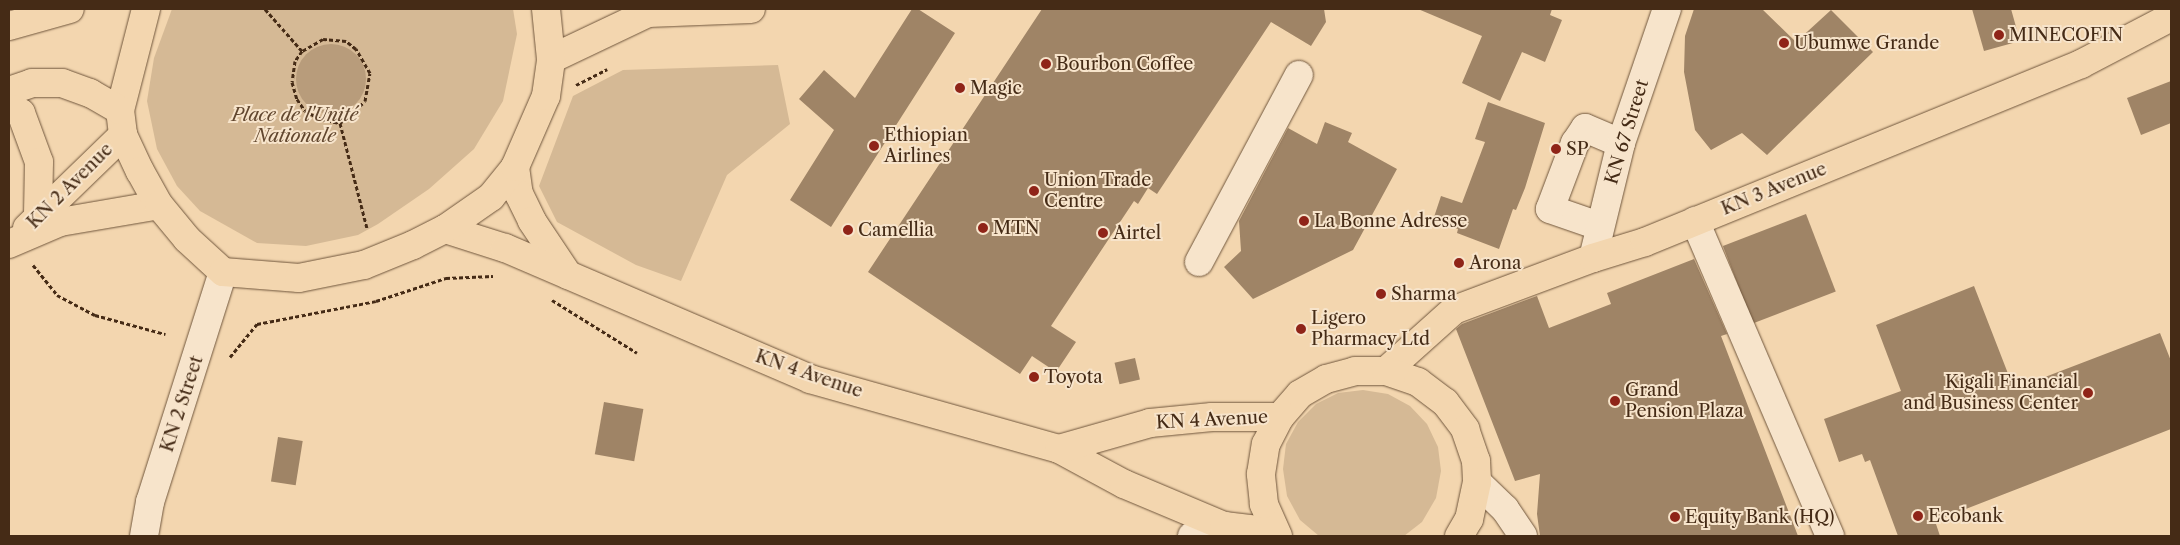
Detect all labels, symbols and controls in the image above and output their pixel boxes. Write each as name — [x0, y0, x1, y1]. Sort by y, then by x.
place label: MINECOFIN — [2009, 24, 2123, 46]
marker: MINECOFIN — [1993, 29, 2005, 41]
place label: Ubumwe Grande — [1794, 32, 1939, 54]
marker: Ubumwe Grande — [1778, 37, 1790, 49]
place label: Bourbon Coffee — [1056, 53, 1193, 75]
marker: Bourbon Coffee — [1040, 58, 1052, 70]
place label: Magic — [970, 77, 1022, 99]
street label: KN 67 Street — [1601, 77, 1653, 187]
marker: Magic — [954, 82, 966, 94]
park label: Place de l'Unité Nationale — [232, 105, 358, 148]
place label: Ethiopian Airlines — [884, 125, 968, 168]
street label: KN 2 Avenue — [22, 138, 118, 234]
place label: SP — [1566, 138, 1589, 160]
marker: Ethiopian Airlines — [868, 140, 880, 152]
marker: SP — [1550, 143, 1562, 155]
street label: KN 3 Avenue — [1718, 158, 1830, 220]
place label: Union Trade Centre — [1044, 170, 1152, 212]
marker: Union Trade Centre — [1028, 185, 1040, 197]
place label: La Bonne Adresse — [1314, 210, 1468, 232]
marker: La Bonne Adresse — [1298, 215, 1310, 227]
place label: MTN — [993, 217, 1040, 239]
place label: Camellia — [858, 219, 934, 241]
marker: MTN — [977, 222, 989, 234]
place label: Airtel — [1113, 222, 1161, 244]
marker: Camellia — [842, 224, 854, 236]
marker: Airtel — [1097, 227, 1109, 239]
place label: Arona — [1469, 252, 1521, 274]
marker: Arona — [1453, 257, 1465, 269]
place label: Sharma — [1391, 283, 1456, 305]
marker: Sharma — [1375, 288, 1387, 300]
place label: Ligero Pharmacy Ltd — [1311, 308, 1431, 350]
marker: Ligero Pharmacy Ltd — [1295, 323, 1307, 335]
street label: KN 4 Avenue — [752, 345, 866, 403]
street label: KN 2 Street — [156, 353, 208, 455]
place label: Toyota — [1044, 366, 1103, 388]
marker: Toyota — [1028, 371, 1040, 383]
place label: Kigali Financial and Business Center — [1903, 372, 2078, 414]
place label: Grand Pension Plaza — [1625, 380, 1744, 422]
marker: Kigali Financial and Business Center — [2082, 387, 2094, 399]
marker: Grand Pension Plaza — [1609, 395, 1621, 407]
street label: KN 4 Avenue — [1155, 406, 1269, 434]
place label: Ecobank — [1928, 505, 2003, 527]
place label: Equity Bank (HQ) — [1685, 506, 1835, 528]
marker: Ecobank — [1912, 510, 1924, 522]
marker: Equity Bank (HQ) — [1669, 511, 1681, 523]

